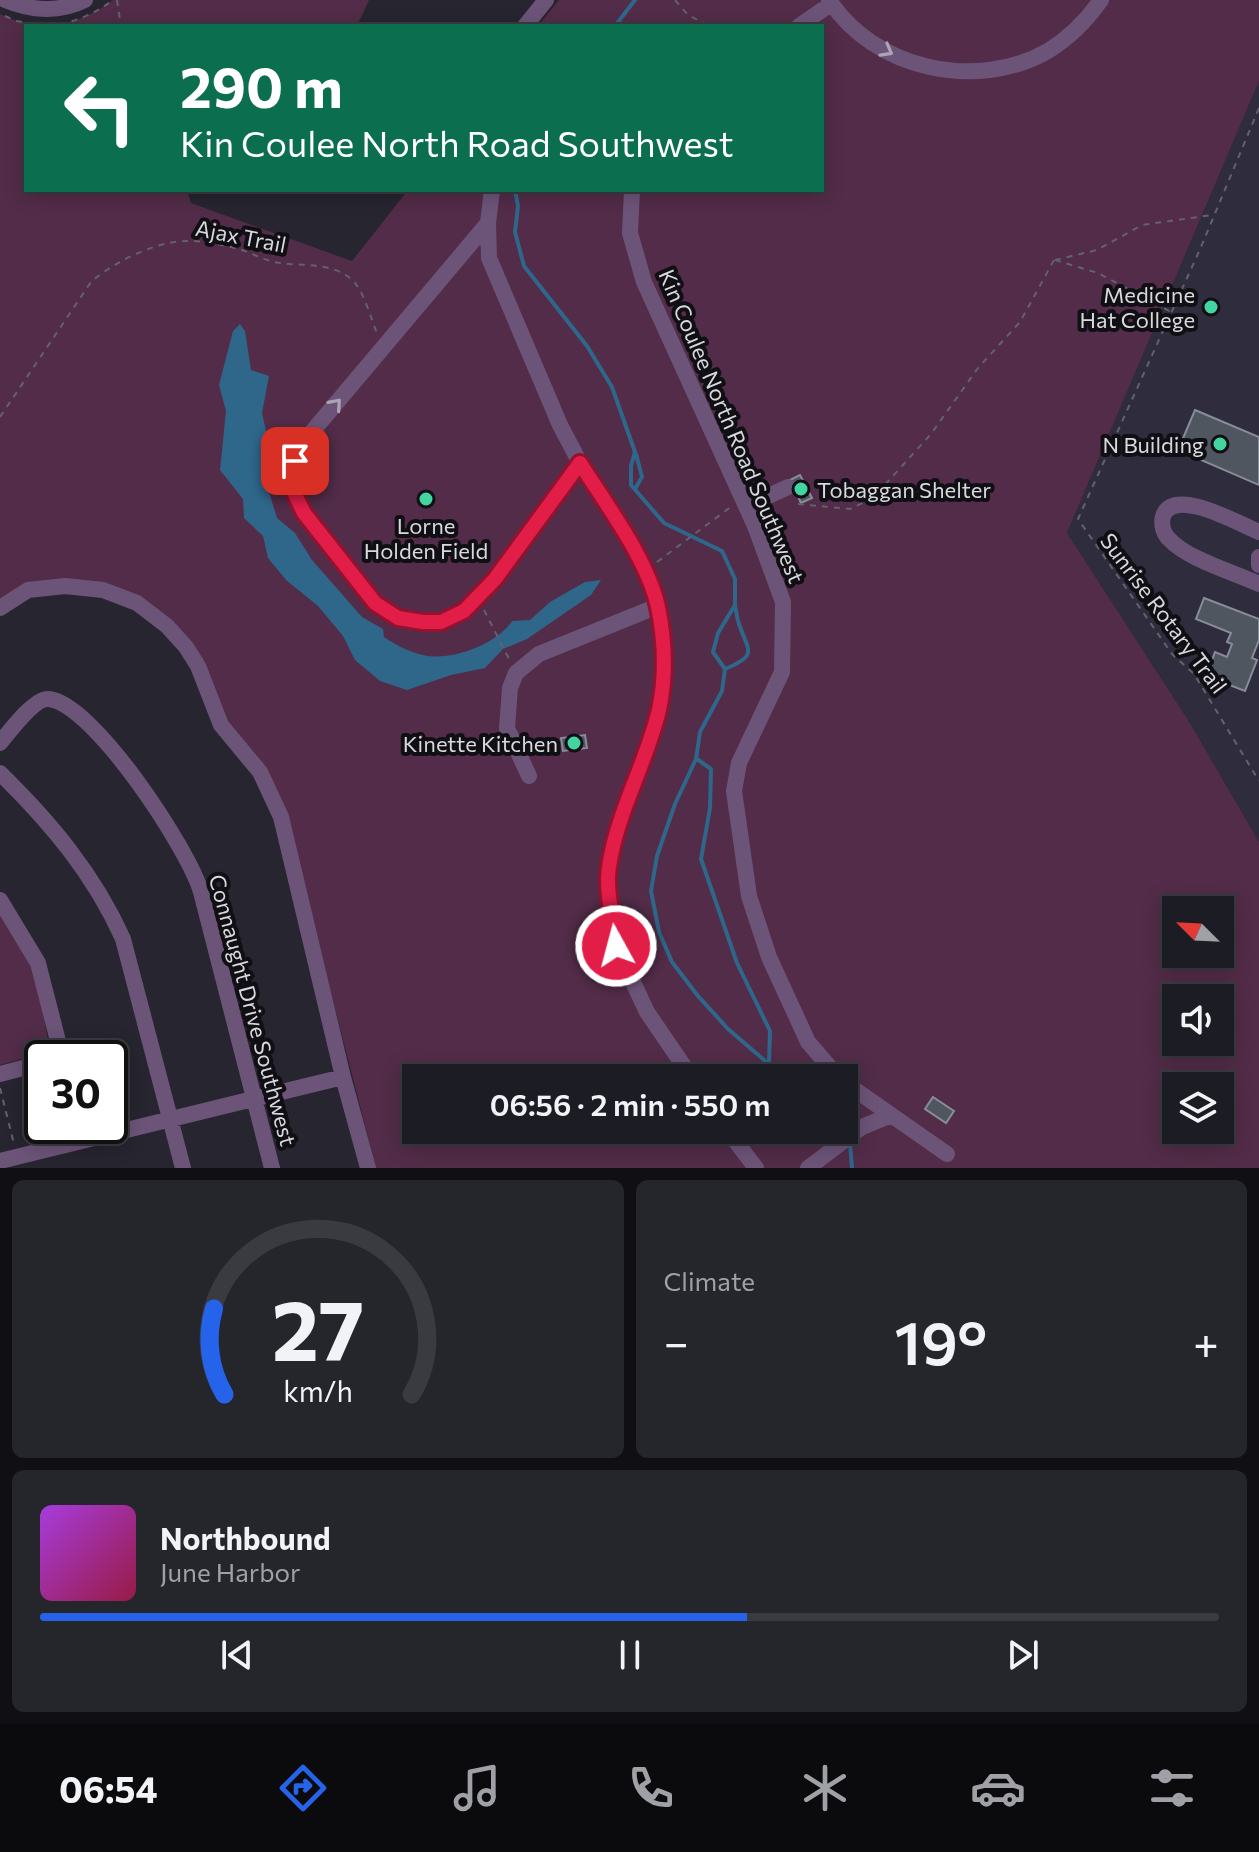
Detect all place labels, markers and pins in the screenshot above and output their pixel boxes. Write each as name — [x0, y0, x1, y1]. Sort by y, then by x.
place label: Medicine Hat College — [1079, 281, 1195, 333]
marker: Medicine Hat College — [1202, 298, 1220, 316]
pin — [261, 427, 329, 495]
place label: N Building — [1103, 431, 1204, 458]
marker: N Building — [1211, 435, 1229, 453]
place label: Tobaggan Shelter — [817, 476, 991, 503]
marker: Tobaggan Shelter — [792, 480, 810, 498]
marker: Lorne Holden Field — [417, 490, 435, 508]
place label: Lorne Holden Field — [364, 512, 488, 564]
place label: Kinette Kitchen — [403, 730, 558, 757]
marker: Kinette Kitchen — [565, 734, 583, 752]

